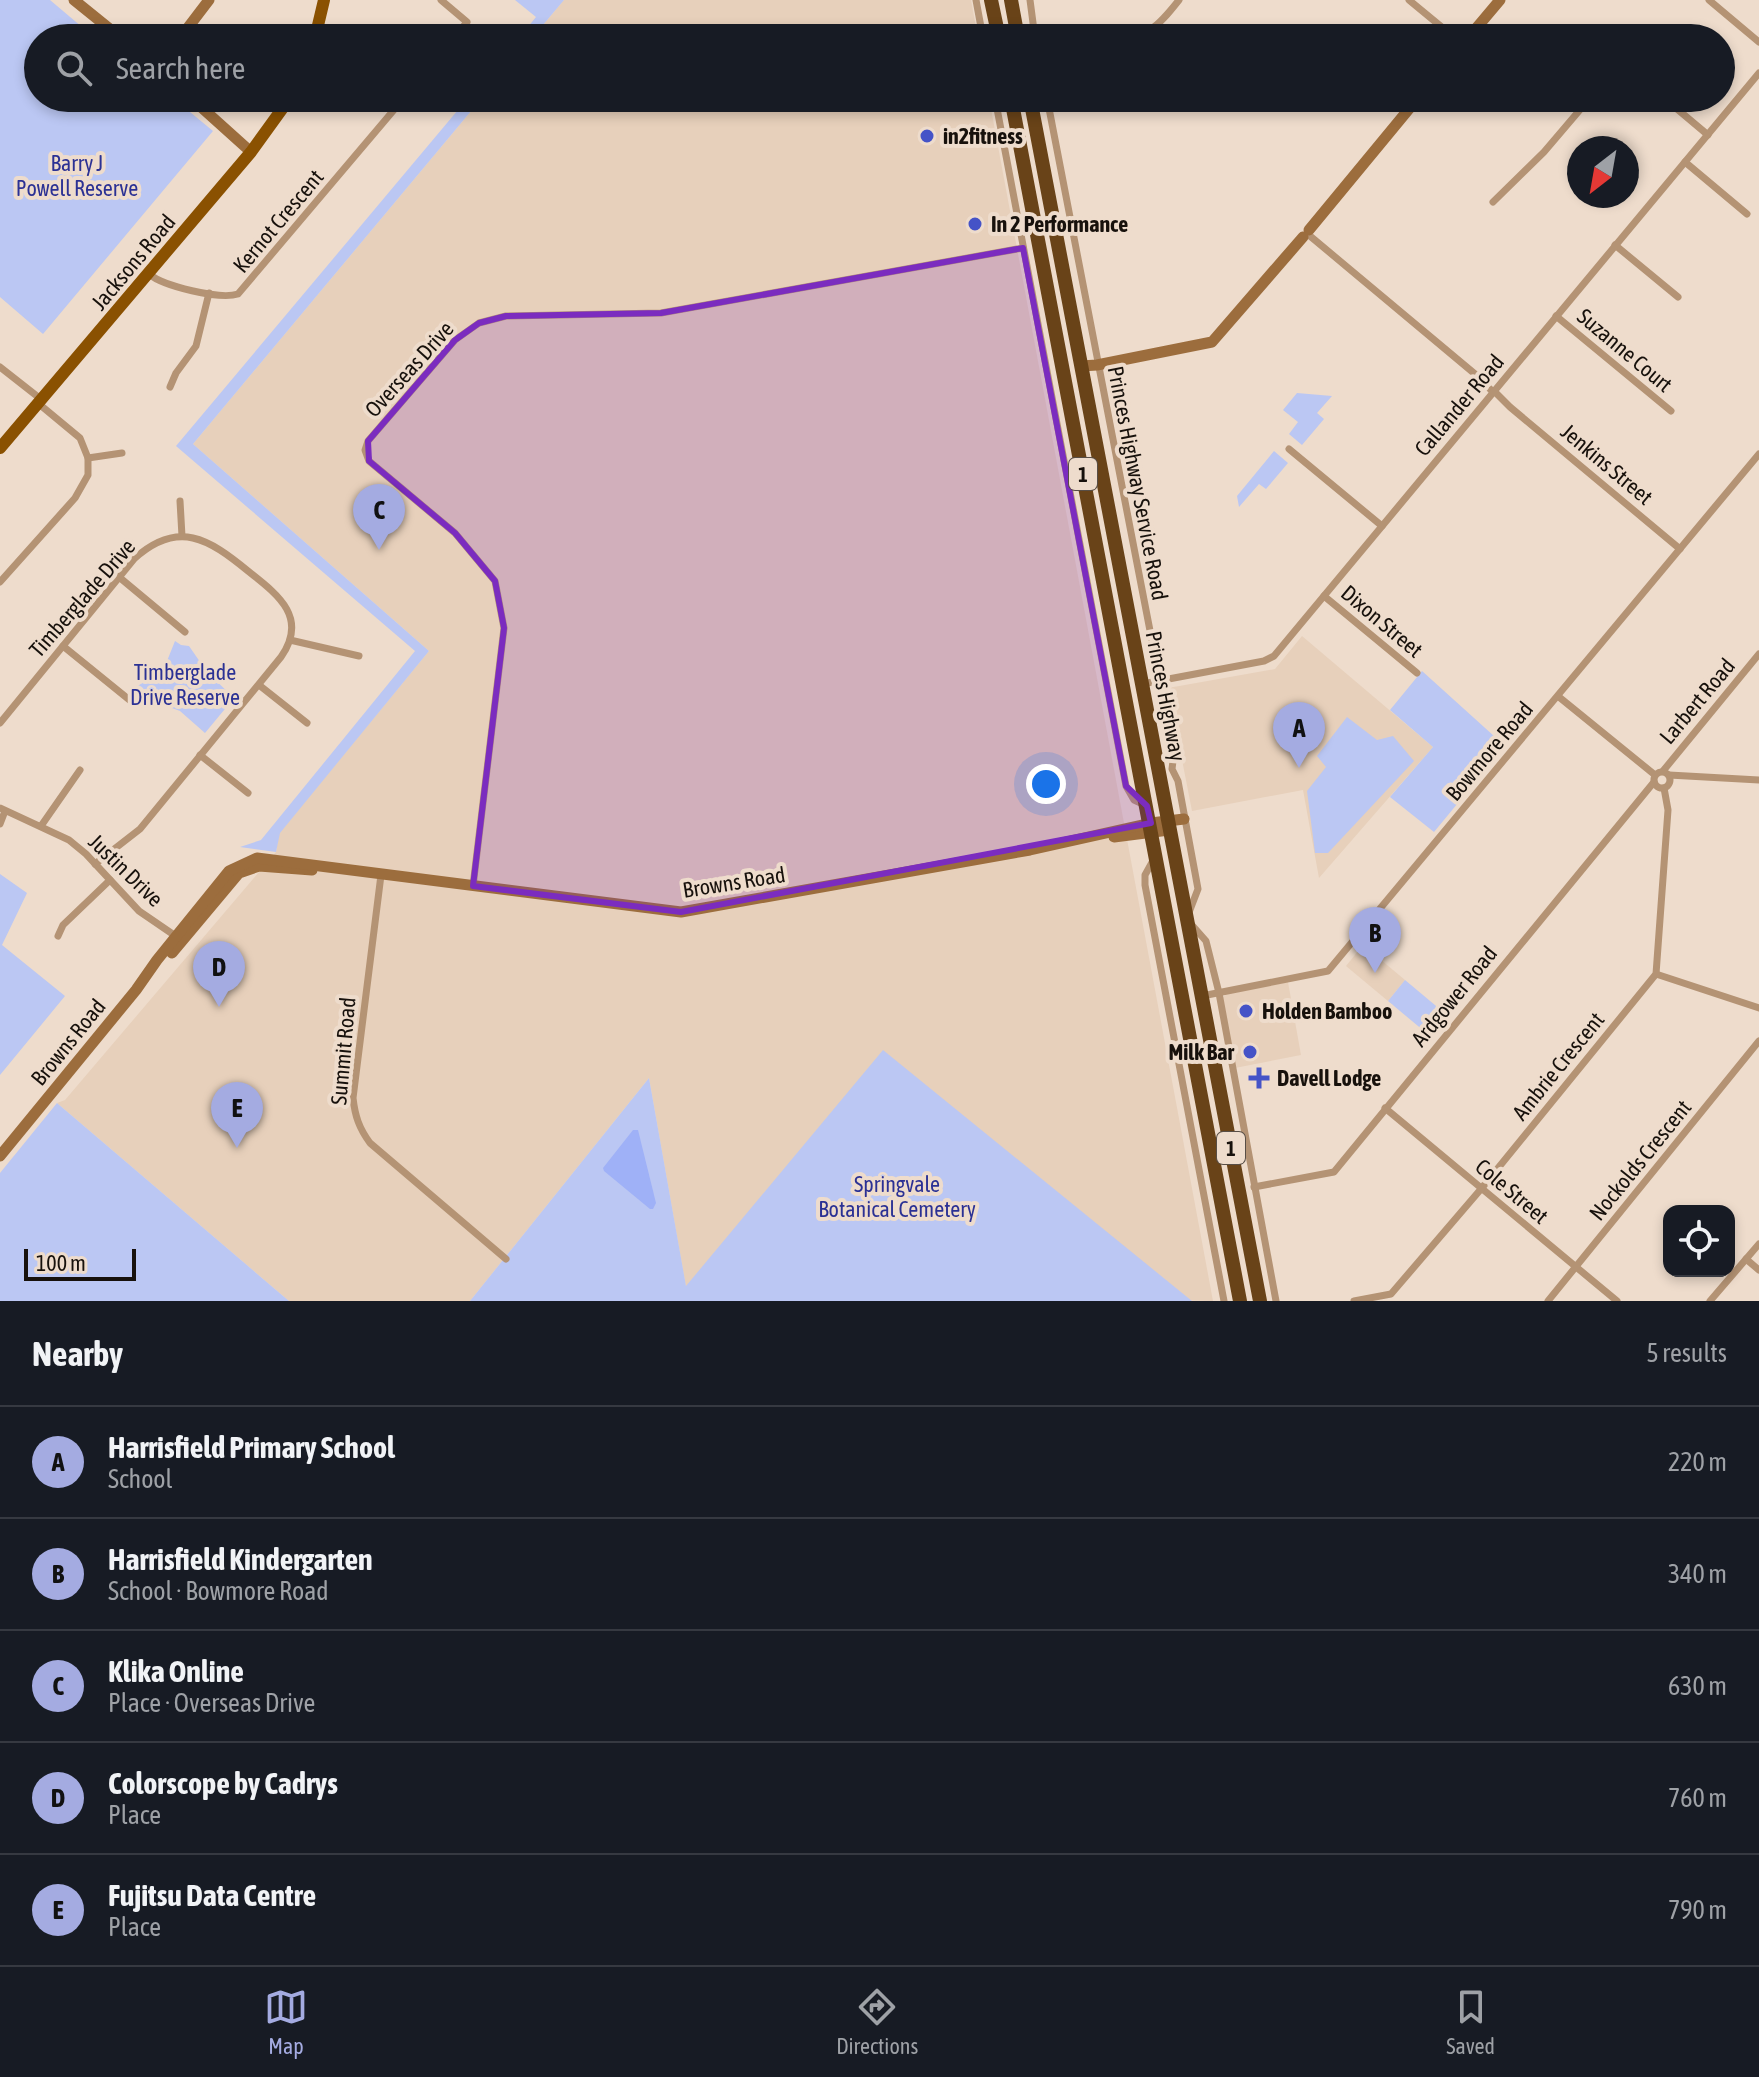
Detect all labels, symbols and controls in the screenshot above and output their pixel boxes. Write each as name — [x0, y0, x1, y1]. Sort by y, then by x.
search box — [24, 24, 1735, 112]
icon: search — [52, 46, 96, 90]
text: Search here — [116, 51, 245, 85]
place label: in2fitness — [943, 123, 1023, 149]
marker: in2fitness — [918, 127, 936, 145]
north arrow — [1567, 136, 1639, 208]
park label: Barry J Powell Reserve — [16, 150, 138, 201]
street label: Kernot Crescent — [227, 164, 329, 278]
street label: Jacksons Road — [86, 209, 180, 315]
place label: In 2 Performance — [991, 211, 1128, 237]
marker: In 2 Performance — [966, 215, 984, 233]
street label: Suzanne Court — [1572, 303, 1678, 397]
street label: Overseas Drive — [359, 316, 459, 422]
street label: Callander Road — [1409, 349, 1509, 461]
street label: Princes Highway Service Road — [1103, 364, 1173, 602]
street label: Jenkins Street — [1556, 418, 1658, 510]
road number: 1 — [1069, 458, 1097, 490]
pin: C — [353, 484, 405, 550]
street label: Timberglade Drive — [24, 534, 140, 662]
street label: Dixon Street — [1336, 579, 1428, 663]
street label: Princes Highway — [1141, 629, 1191, 763]
street label: Larbert Road — [1654, 653, 1740, 749]
park label: Timberglade Drive Reserve — [130, 659, 240, 710]
street label: Bowmore Road — [1440, 696, 1538, 806]
pin: A — [1273, 702, 1325, 768]
your location — [1026, 764, 1066, 804]
street label: Justin Drive — [83, 828, 169, 912]
street label: Browns Road — [681, 861, 787, 903]
pin: B — [1349, 907, 1401, 973]
pin: D — [193, 941, 245, 1007]
street label: Ardgower Road — [1406, 941, 1502, 1051]
street label: Browns Road — [25, 994, 111, 1090]
street label: Summit Road — [325, 996, 361, 1106]
place label: Holden Bamboo — [1262, 998, 1392, 1024]
marker: Holden Bamboo — [1237, 1002, 1255, 1020]
street label: Ambrie Crescent — [1507, 1007, 1609, 1125]
place label: Milk Bar — [1169, 1039, 1234, 1065]
marker: Milk Bar — [1241, 1043, 1259, 1061]
place label: Davell Lodge — [1277, 1065, 1381, 1091]
marker: Davell Lodge — [1248, 1067, 1270, 1089]
pin: E — [211, 1082, 263, 1148]
street label: Nockolds Crescent — [1584, 1095, 1696, 1225]
road number: 1 — [1217, 1132, 1245, 1164]
street label: Cole Street — [1470, 1153, 1554, 1229]
park label: Springvale Botanical Cemetery — [818, 1171, 976, 1222]
map controls — [1663, 1205, 1735, 1277]
button: locate — [1663, 1205, 1735, 1277]
scale bar — [24, 1245, 136, 1281]
text: 100 m — [36, 1250, 86, 1276]
text: Nearby — [32, 1334, 123, 1373]
text: 5 results — [1646, 1338, 1727, 1368]
text: Harrisfield Primary School — [108, 1430, 395, 1464]
text: A — [52, 1447, 64, 1477]
text: 220 m — [1668, 1447, 1727, 1477]
text: School — [108, 1464, 172, 1494]
text: Harrisfield Kindergarten — [108, 1542, 373, 1576]
text: B — [52, 1559, 64, 1589]
text: 340 m — [1668, 1559, 1727, 1589]
text: School · Bowmore Road — [108, 1576, 329, 1606]
text: Klika Online — [108, 1654, 244, 1688]
text: C — [52, 1671, 64, 1701]
text: 630 m — [1668, 1671, 1727, 1701]
text: Place · Overseas Drive — [108, 1688, 315, 1718]
text: Colorscope by Cadrys — [108, 1766, 338, 1800]
text: D — [51, 1783, 65, 1813]
text: 760 m — [1668, 1783, 1727, 1813]
text: Place — [108, 1800, 161, 1830]
text: Fujitsu Data Centre — [108, 1878, 316, 1912]
text: E — [52, 1895, 64, 1925]
text: 790 m — [1668, 1895, 1727, 1925]
text: Place — [108, 1912, 161, 1942]
tab: Map — [264, 1985, 308, 2059]
tab: Directions — [836, 1985, 918, 2059]
tab: Saved — [1446, 1985, 1495, 2059]

